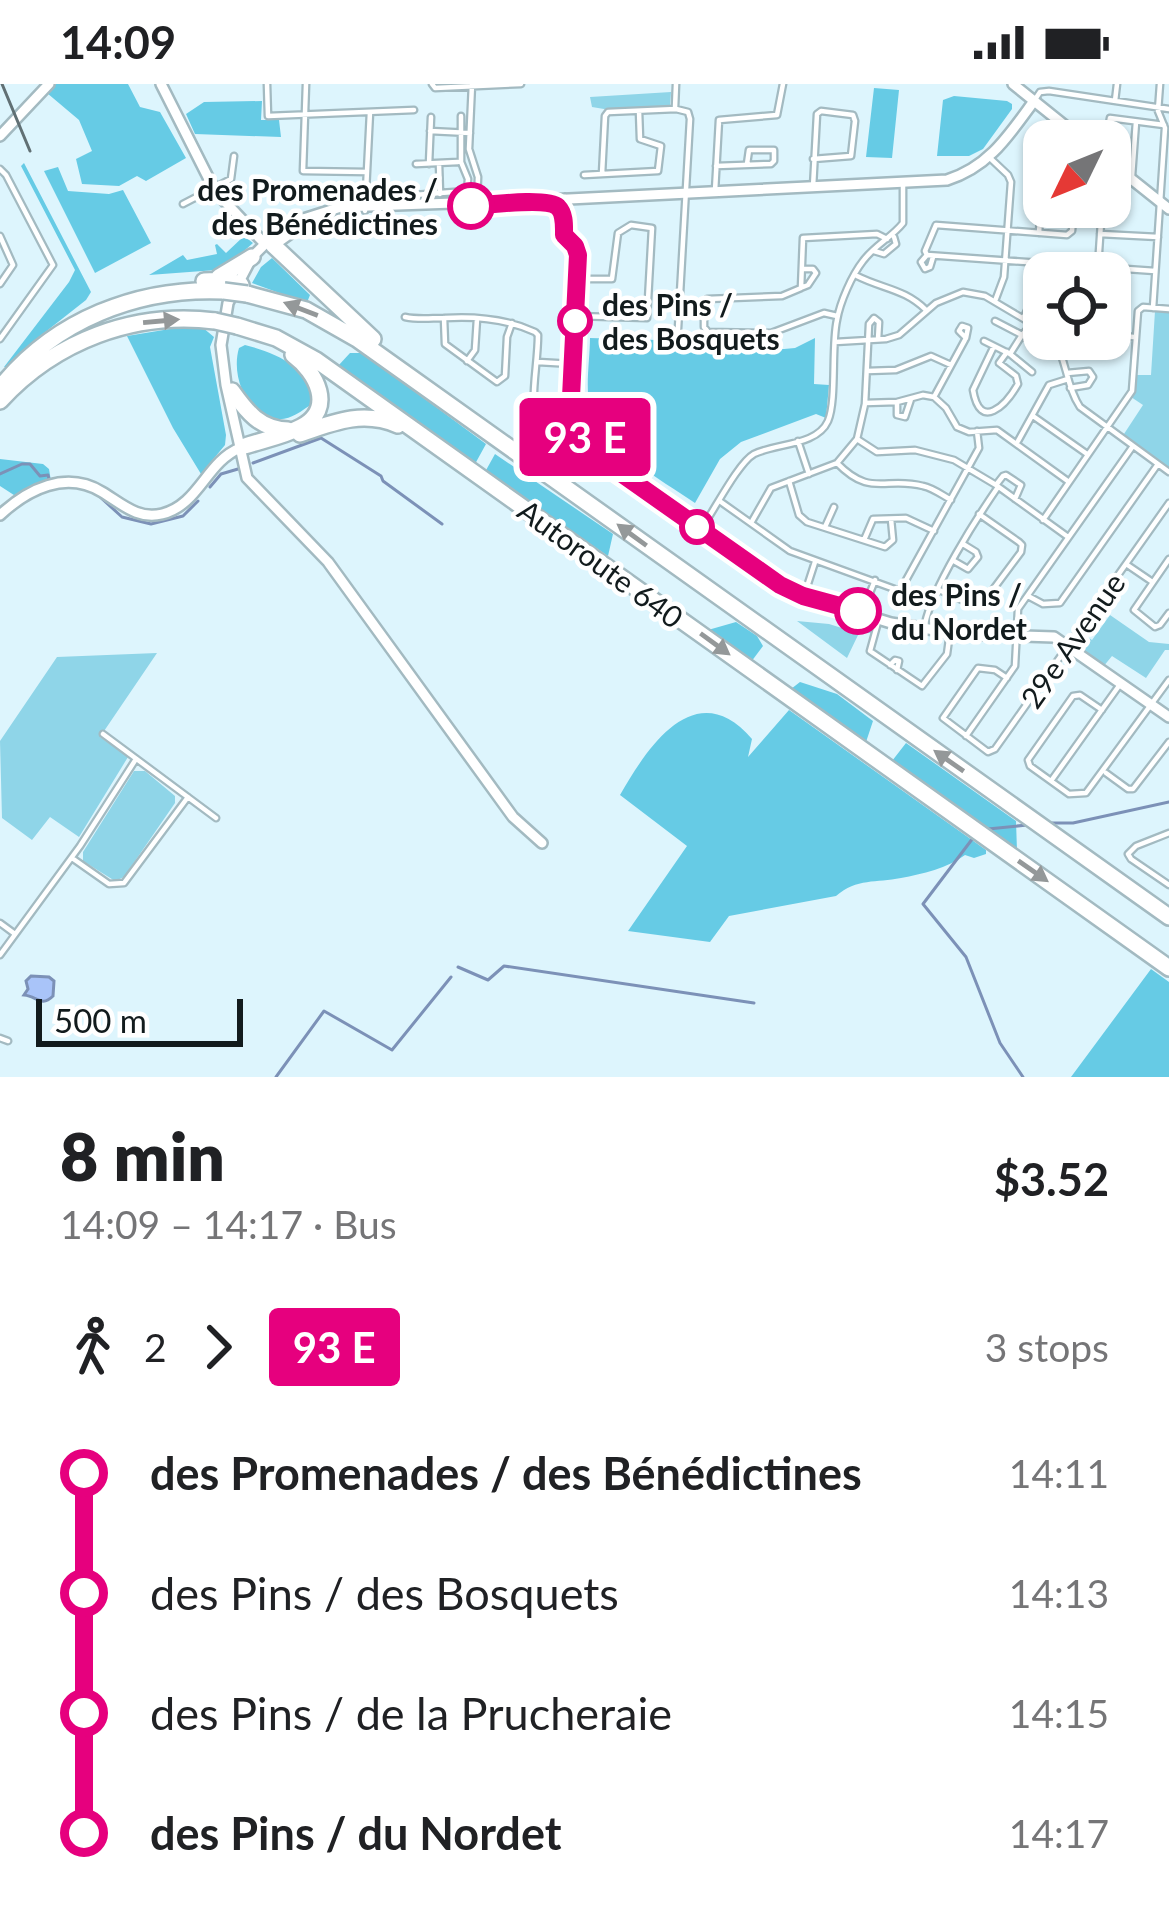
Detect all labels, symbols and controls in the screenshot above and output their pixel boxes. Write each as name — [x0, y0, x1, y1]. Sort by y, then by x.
text: 14:09 — [60, 15, 176, 69]
north arrow — [1023, 120, 1131, 228]
map controls — [1023, 120, 1131, 360]
place label: des Promenades / des Bénédictines — [197, 171, 438, 241]
marker: des Promenades / des Bénédictines — [449, 184, 493, 228]
button: locate — [1023, 252, 1131, 360]
place label: des Pins / des Bosquets — [602, 286, 780, 356]
one-way arrow — [282, 299, 318, 318]
marker: des Pins / des Bosquets — [559, 305, 591, 337]
one-way arrow — [143, 311, 181, 330]
line badge: 93 E — [501, 398, 669, 476]
text: 93 E — [543, 412, 627, 462]
street label: Autoroute 640 — [512, 491, 690, 635]
unlabelled marker — [681, 511, 713, 543]
one-way arrow — [616, 523, 648, 547]
street label: 29e Avenue — [1012, 566, 1132, 714]
place label: des Pins / du Nordet — [891, 576, 1027, 646]
marker: des Pins / du Nordet — [836, 589, 880, 633]
one-way arrow — [699, 632, 731, 656]
one-way arrow — [933, 750, 966, 773]
one-way arrow — [1017, 859, 1049, 882]
scale bar — [36, 993, 243, 1046]
text: 500 m — [54, 1000, 147, 1040]
text: 8 min — [60, 1116, 225, 1195]
text: $3.52 — [994, 1152, 1109, 1206]
text: 14:09 – 14:17 · Bus — [60, 1201, 397, 1247]
icon: walk — [60, 1314, 126, 1380]
icon: forward — [185, 1314, 251, 1380]
text: 93 E — [293, 1322, 376, 1372]
text: 2 — [144, 1324, 167, 1370]
text: 3 stops — [985, 1324, 1109, 1370]
text: des Promenades / des Bénédictines — [150, 1446, 862, 1500]
text: 14:11 — [1009, 1450, 1109, 1496]
text: des Pins / des Bosquets — [150, 1566, 619, 1620]
text: 14:13 — [1009, 1570, 1109, 1616]
text: des Pins / de la Prucheraie — [150, 1686, 672, 1740]
text: 14:15 — [1009, 1690, 1109, 1736]
text: des Pins / du Nordet — [150, 1806, 561, 1860]
text: 14:17 — [1009, 1810, 1109, 1856]

